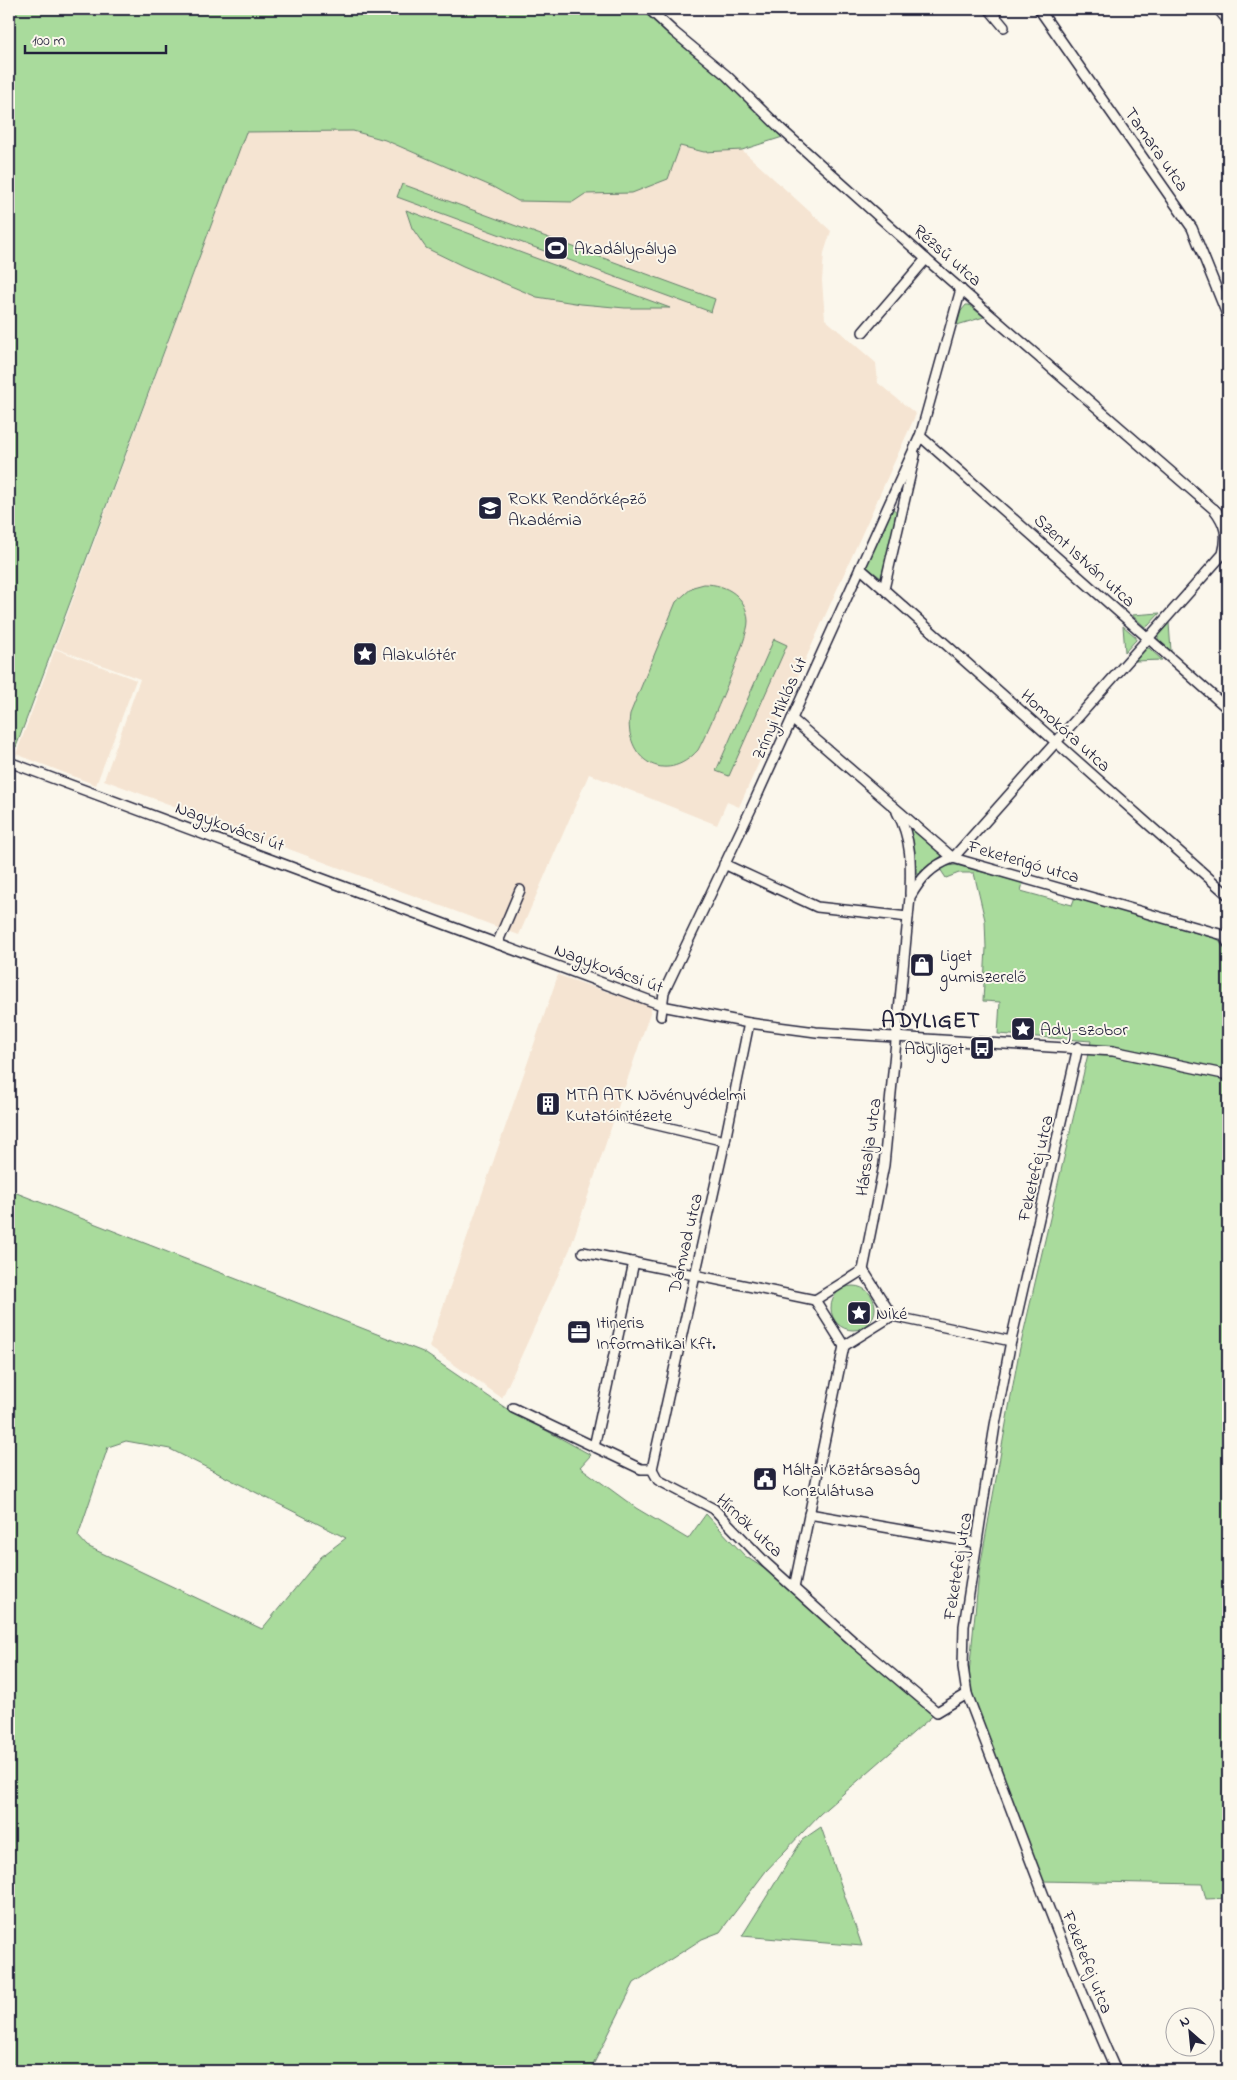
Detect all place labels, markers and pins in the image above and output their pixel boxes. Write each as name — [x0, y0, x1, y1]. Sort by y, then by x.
sports icon: Akadálypálya — [543, 235, 569, 261]
place label: Akadálypálya — [574, 237, 677, 263]
place label: ROKK Rendőrképző Akadémia — [508, 487, 647, 534]
school or university icon: ROKK Rendőrképző Akadémia — [477, 495, 503, 521]
place icon: Alakulótér — [352, 641, 378, 667]
place label: Alakulótér — [382, 643, 456, 669]
place label: Liget gumiszerelő — [939, 944, 1026, 992]
shop icon: Liget gumiszerelő — [909, 952, 935, 978]
place icon: Ady-szobor — [1010, 1016, 1036, 1042]
place label: Ady-szobor — [1040, 1018, 1128, 1044]
bus stop icon: Adyliget — [969, 1035, 995, 1061]
place label: Adyliget — [904, 1037, 964, 1064]
place label: MTA ATK Növényvédelmi Kutatóintézete — [566, 1083, 746, 1130]
building icon: MTA ATK Növényvédelmi Kutatóintézete — [535, 1091, 561, 1117]
place icon: Niké — [846, 1300, 872, 1326]
place label: Niké — [876, 1302, 908, 1328]
place label: Itineris Informatikai Kft. — [596, 1311, 716, 1358]
office icon: Itineris Informatikai Kft. — [566, 1319, 592, 1345]
place label: Máltai Köztársaság Konzulátusa — [782, 1458, 920, 1505]
public building icon: Máltai Köztársaság Konzulátusa — [752, 1466, 778, 1492]

